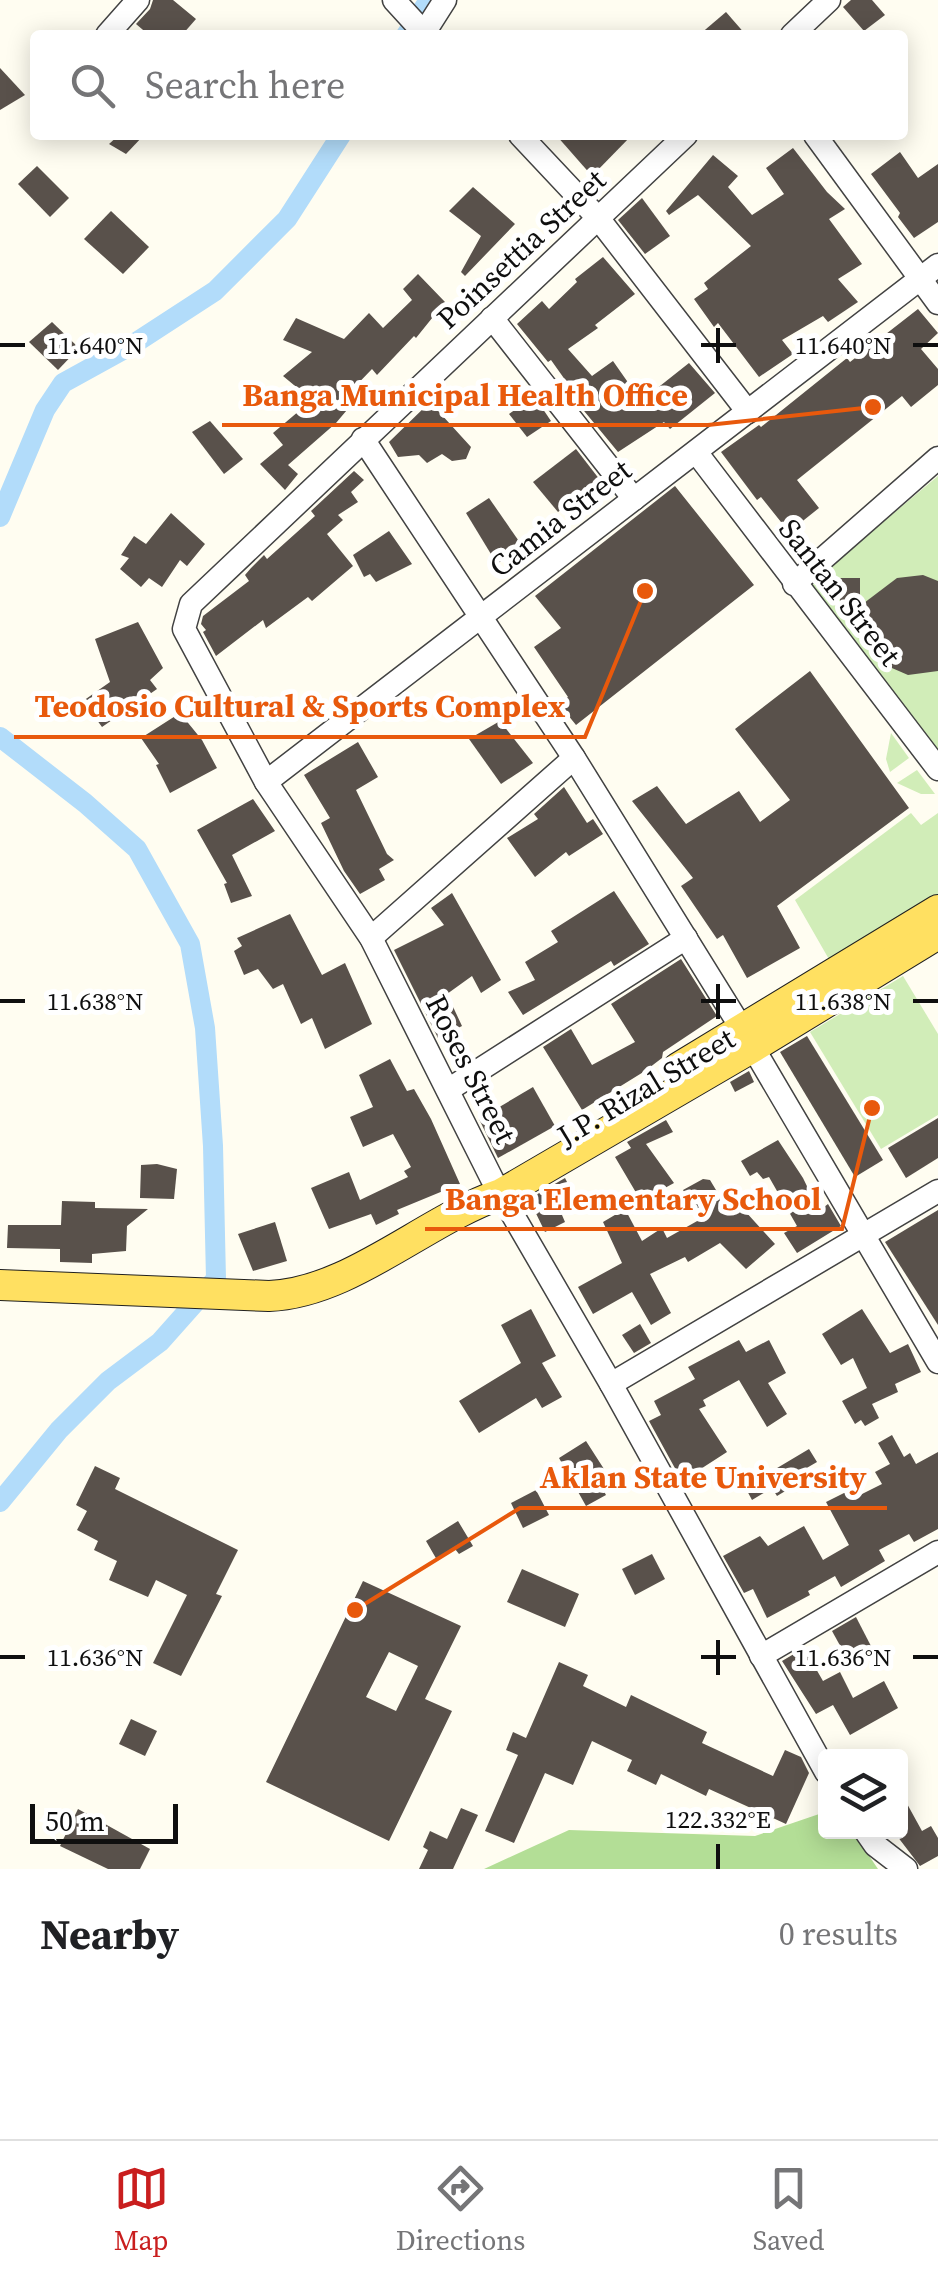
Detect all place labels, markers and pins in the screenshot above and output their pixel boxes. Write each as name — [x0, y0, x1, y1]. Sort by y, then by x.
callout: Banga Municipal Health Office — [222, 363, 708, 425]
callout: Teodosio Cultural & Sports Complex — [14, 675, 585, 737]
callout: Banga Elementary School — [425, 1167, 842, 1229]
callout: Aklan State University — [520, 1446, 887, 1508]

